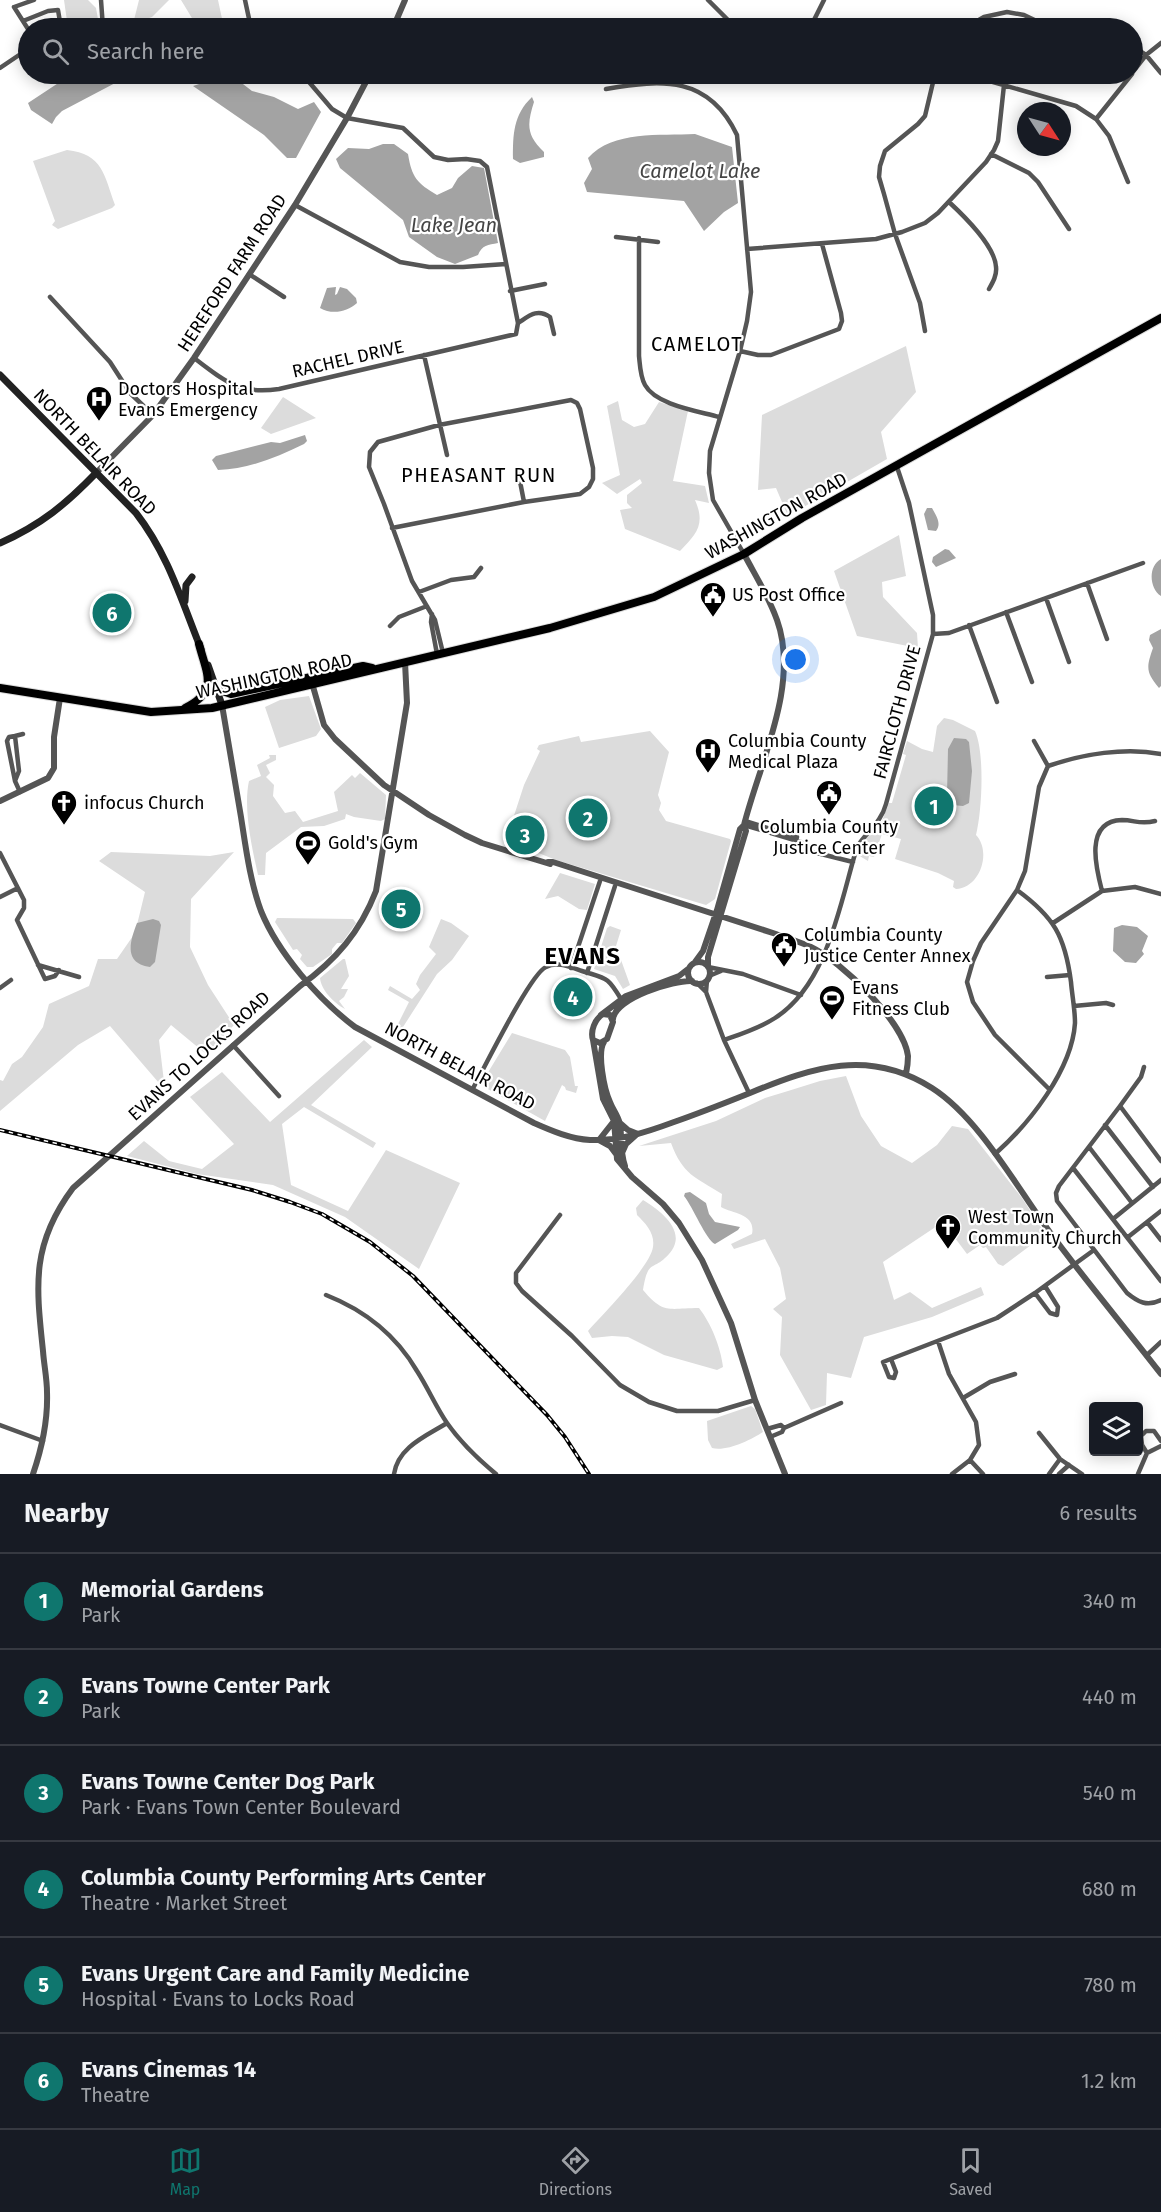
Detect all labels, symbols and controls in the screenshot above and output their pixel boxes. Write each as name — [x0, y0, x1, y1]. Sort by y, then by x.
search box — [18, 18, 1143, 84]
icon: search — [39, 35, 72, 68]
text: Search here — [87, 38, 205, 65]
north arrow — [1017, 102, 1071, 156]
water label: Camelot Lake — [640, 159, 760, 183]
street label: HEREFORD FARM ROAD — [173, 190, 291, 356]
water label: Lake Jean — [411, 213, 497, 237]
district label: CAMELOT — [651, 332, 743, 356]
street label: RACHEL DRIVE — [290, 335, 406, 383]
place label: Doctors Hospital Evans Emergency — [118, 378, 258, 421]
street label: NORTH BELAIR ROAD — [29, 384, 161, 520]
hospital icon: Doctors Hospital Evans Emergency — [84, 384, 114, 422]
district label: PHEASANT RUN — [401, 463, 557, 487]
street label: WASHINGTON ROAD — [701, 468, 851, 564]
public building icon: US Post Office — [698, 580, 728, 618]
place label: US Post Office — [732, 584, 845, 606]
pin: 6 — [92, 590, 132, 636]
street label: FAIRCLOTH DRIVE — [869, 642, 925, 782]
your location — [781, 645, 810, 674]
street label: WASHINGTON ROAD — [194, 649, 354, 703]
place label: Columbia County Medical Plaza — [728, 730, 866, 773]
hospital icon: Columbia County Medical Plaza — [693, 736, 723, 774]
public building icon: Columbia County Justice Center — [814, 778, 844, 816]
pin: 1 — [914, 784, 954, 828]
church icon: infocus Church — [49, 788, 79, 826]
place label: infocus Church — [84, 792, 205, 814]
pin: 2 — [568, 796, 608, 840]
pin: 3 — [506, 812, 544, 858]
place label: Columbia County Justice Center — [760, 816, 898, 859]
sports icon: Gold's Gym — [293, 828, 323, 866]
place label: Gold's Gym — [328, 832, 418, 854]
pin: 5 — [382, 886, 420, 932]
place label: Columbia County Justice Center Annex — [804, 924, 971, 967]
public building icon: Columbia County Justice Center Annex — [769, 930, 799, 968]
district label: EVANS — [544, 942, 622, 970]
pin: 4 — [554, 974, 592, 1020]
place label: Evans Fitness Club — [852, 977, 950, 1020]
sports icon: Evans Fitness Club — [817, 983, 847, 1021]
street label: EVANS TO LOCKS ROAD — [124, 987, 274, 1125]
street label: NORTH BELAIR ROAD — [381, 1017, 539, 1115]
place label: West Town Community Church — [968, 1206, 1122, 1249]
church icon: West Town Community Church — [933, 1212, 963, 1250]
map controls — [1089, 1402, 1143, 1456]
button: layers — [1089, 1402, 1143, 1456]
text: Nearby — [24, 1498, 109, 1529]
text: 6 results — [1060, 1501, 1137, 1525]
text: Memorial Gardens — [81, 1576, 264, 1603]
text: 1 — [39, 1589, 48, 1613]
text: 340 m — [1083, 1589, 1137, 1613]
text: Park — [81, 1603, 120, 1627]
text: Evans Towne Center Park — [81, 1672, 330, 1699]
text: 2 — [38, 1685, 49, 1709]
text: 440 m — [1082, 1685, 1137, 1709]
text: Park — [81, 1699, 120, 1723]
text: Evans Towne Center Dog Park — [81, 1768, 374, 1795]
text: 3 — [38, 1781, 49, 1805]
text: 540 m — [1083, 1781, 1137, 1805]
text: Park · Evans Town Center Boulevard — [81, 1795, 401, 1819]
text: Columbia County Performing Arts Center — [81, 1864, 486, 1891]
text: 4 — [38, 1877, 49, 1901]
text: 680 m — [1082, 1877, 1137, 1901]
text: Theatre · Market Street — [81, 1891, 287, 1915]
text: Evans Urgent Care and Family Medicine — [81, 1960, 469, 1987]
text: 5 — [38, 1973, 49, 1997]
text: 780 m — [1084, 1973, 1137, 1997]
text: Hospital · Evans to Locks Road — [81, 1987, 355, 2011]
text: Evans Cinemas 14 — [81, 2056, 256, 2083]
text: 6 — [38, 2069, 49, 2093]
text: 1.2 km — [1081, 2069, 1137, 2093]
text: Theatre — [81, 2083, 150, 2107]
tab: Map — [169, 2144, 202, 2199]
tab: Directions — [539, 2144, 612, 2199]
tab: Saved — [949, 2144, 992, 2199]

